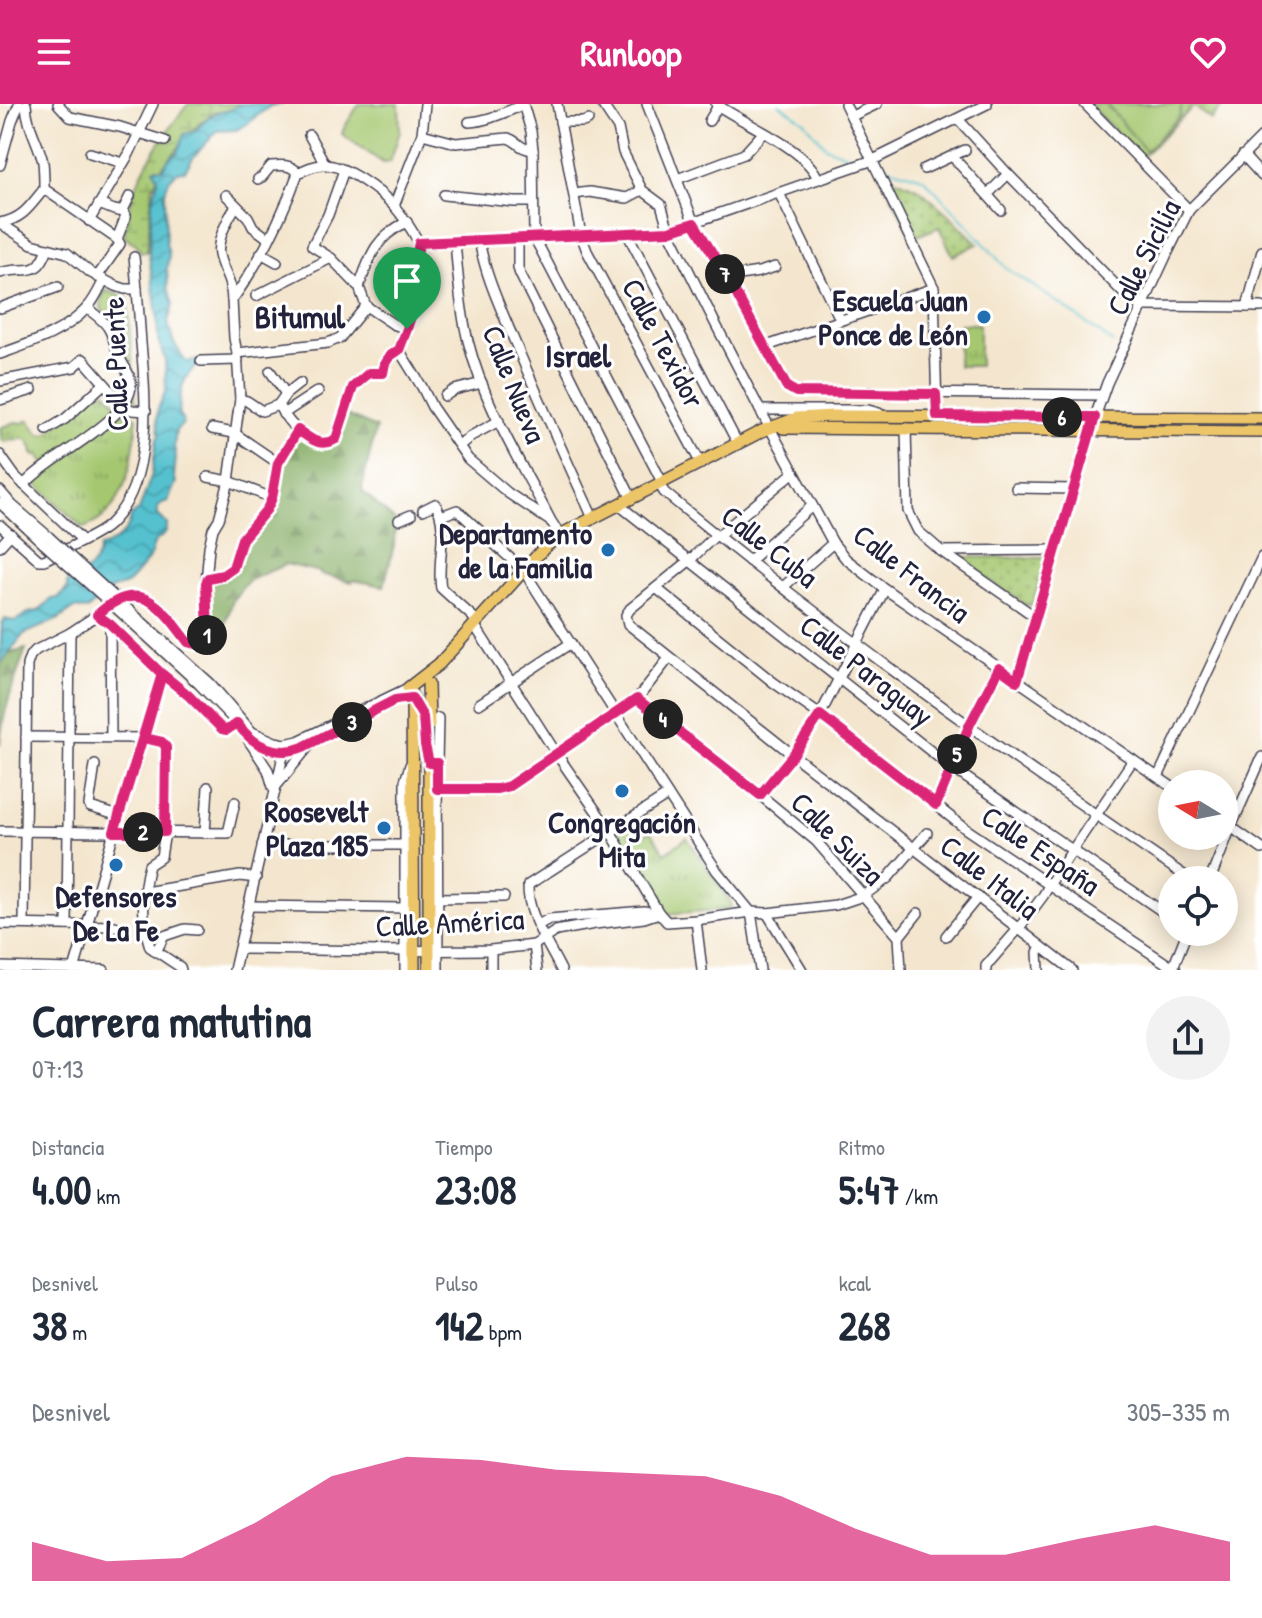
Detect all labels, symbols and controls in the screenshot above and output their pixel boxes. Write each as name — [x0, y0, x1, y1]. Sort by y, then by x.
text: Runloop — [580, 28, 682, 77]
icon: menu — [32, 30, 76, 74]
icon: heart — [1186, 30, 1230, 74]
street label: Calle Sicilia — [1097, 192, 1189, 322]
pin — [373, 247, 441, 329]
pin: 7 — [705, 254, 745, 294]
icon: arrive — [385, 259, 429, 303]
text: 7 — [720, 259, 730, 289]
street label: Calle Texidor — [613, 271, 715, 415]
place label: Escuela Juan Ponce de León — [818, 280, 968, 354]
district label: Bitumul — [255, 295, 347, 338]
street label: Calle Puente — [93, 296, 137, 432]
marker: Escuela Juan Ponce de León — [975, 308, 993, 326]
street label: Calle Nueva — [473, 319, 557, 449]
district label: Israel — [545, 334, 612, 377]
pin: 6 — [1042, 397, 1082, 437]
text: 6 — [1058, 402, 1066, 432]
street label: Calle Cuba — [713, 496, 827, 597]
place label: Departamento de la Familia — [439, 513, 592, 587]
street label: Calle Francia — [845, 515, 979, 631]
marker: Departamento de la Familia — [599, 541, 617, 559]
street label: Calle Paraguay — [792, 605, 942, 735]
pin: 1 — [187, 615, 227, 655]
text: 1 — [203, 620, 211, 650]
pin: 4 — [643, 699, 683, 739]
pin: 3 — [332, 702, 372, 742]
text: 4 — [659, 704, 667, 734]
text: 3 — [347, 707, 357, 737]
pin: 5 — [937, 734, 977, 774]
text: 5 — [952, 739, 962, 769]
north arrow — [1158, 770, 1238, 850]
map controls — [1158, 770, 1238, 946]
marker: Congregación Mita — [613, 782, 631, 800]
street label: Calle Suiza — [782, 782, 894, 894]
place label: Roosevelt Plaza 185 — [264, 791, 370, 865]
street label: Calle España — [974, 796, 1108, 904]
place label: Congregación Mita — [548, 802, 696, 876]
pin: 2 — [123, 812, 163, 852]
text: 2 — [138, 817, 148, 847]
marker: Roosevelt Plaza 185 — [375, 819, 393, 837]
street label: Calle Italia — [932, 826, 1048, 928]
marker: Defensores De La Fe — [107, 856, 125, 874]
button: locate — [1158, 866, 1238, 946]
place label: Defensores De La Fe — [55, 876, 177, 950]
street label: Calle América — [375, 898, 525, 946]
text: Carrera matutina — [32, 991, 311, 1051]
button: share — [1146, 996, 1230, 1080]
text: 07:13 — [32, 1051, 84, 1086]
text: Distancia — [32, 1132, 104, 1162]
text: Tiempo — [435, 1132, 493, 1162]
text: Ritmo — [839, 1132, 885, 1162]
text: 4.00 — [32, 1162, 91, 1216]
text: 23:08 — [435, 1162, 517, 1216]
text: 5:47 — [839, 1162, 900, 1216]
text: km — [91, 1181, 121, 1211]
text: /km — [900, 1181, 938, 1211]
text: Desnivel — [32, 1268, 98, 1298]
text: Pulso — [435, 1268, 478, 1298]
text: kcal — [839, 1268, 871, 1298]
text: 38 — [32, 1298, 67, 1352]
text: 142 — [435, 1298, 484, 1352]
text: 268 — [839, 1298, 891, 1352]
text: m — [67, 1317, 87, 1347]
text: bpm — [484, 1317, 522, 1347]
text: Desnivel — [32, 1394, 110, 1429]
text: 305–335 m — [1127, 1394, 1230, 1429]

